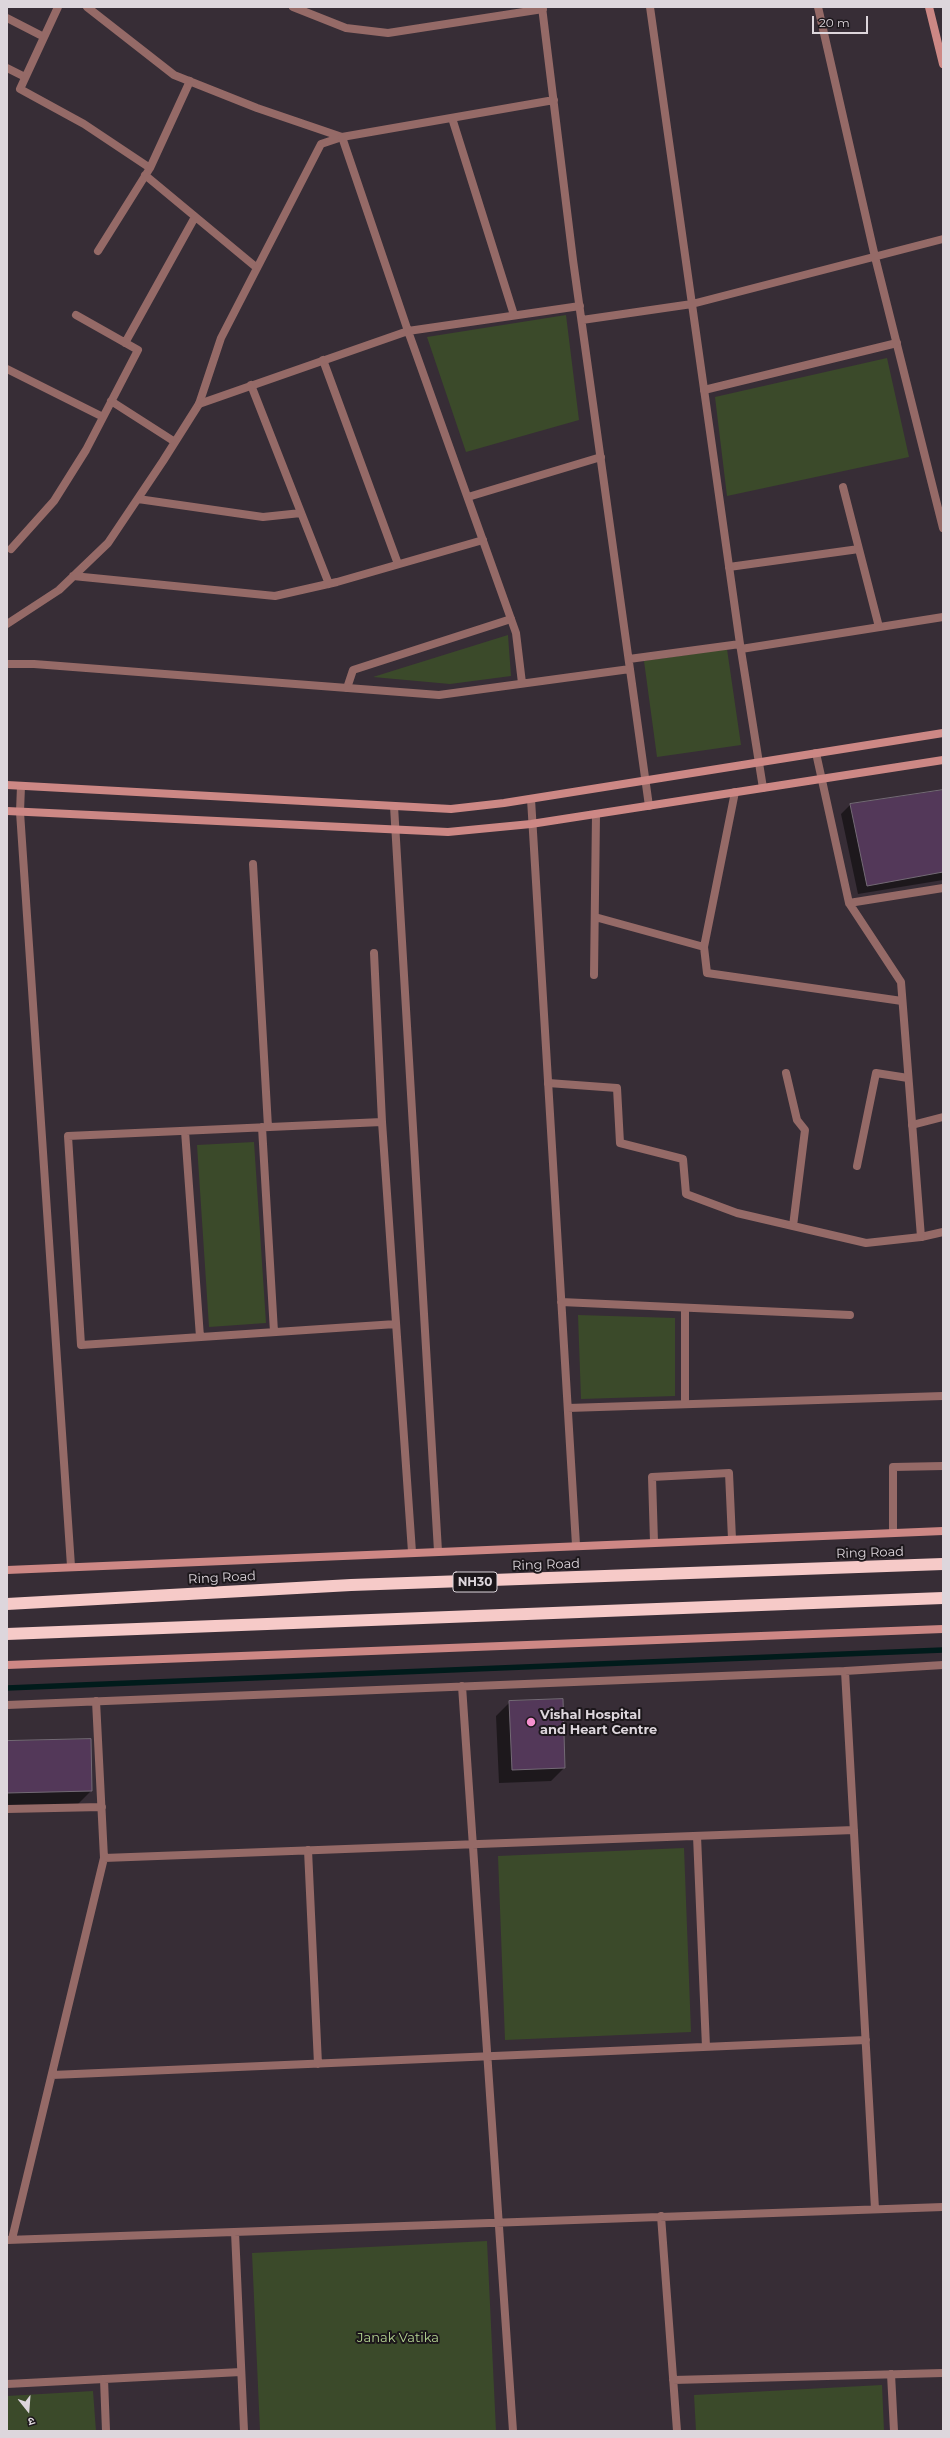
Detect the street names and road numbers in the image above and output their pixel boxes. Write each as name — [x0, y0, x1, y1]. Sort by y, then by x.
street label: Ring Road — [836, 1544, 904, 1562]
street label: Ring Road — [512, 1556, 580, 1574]
street label: Ring Road — [188, 1568, 256, 1588]
road number: NH30 — [453, 1572, 497, 1592]

